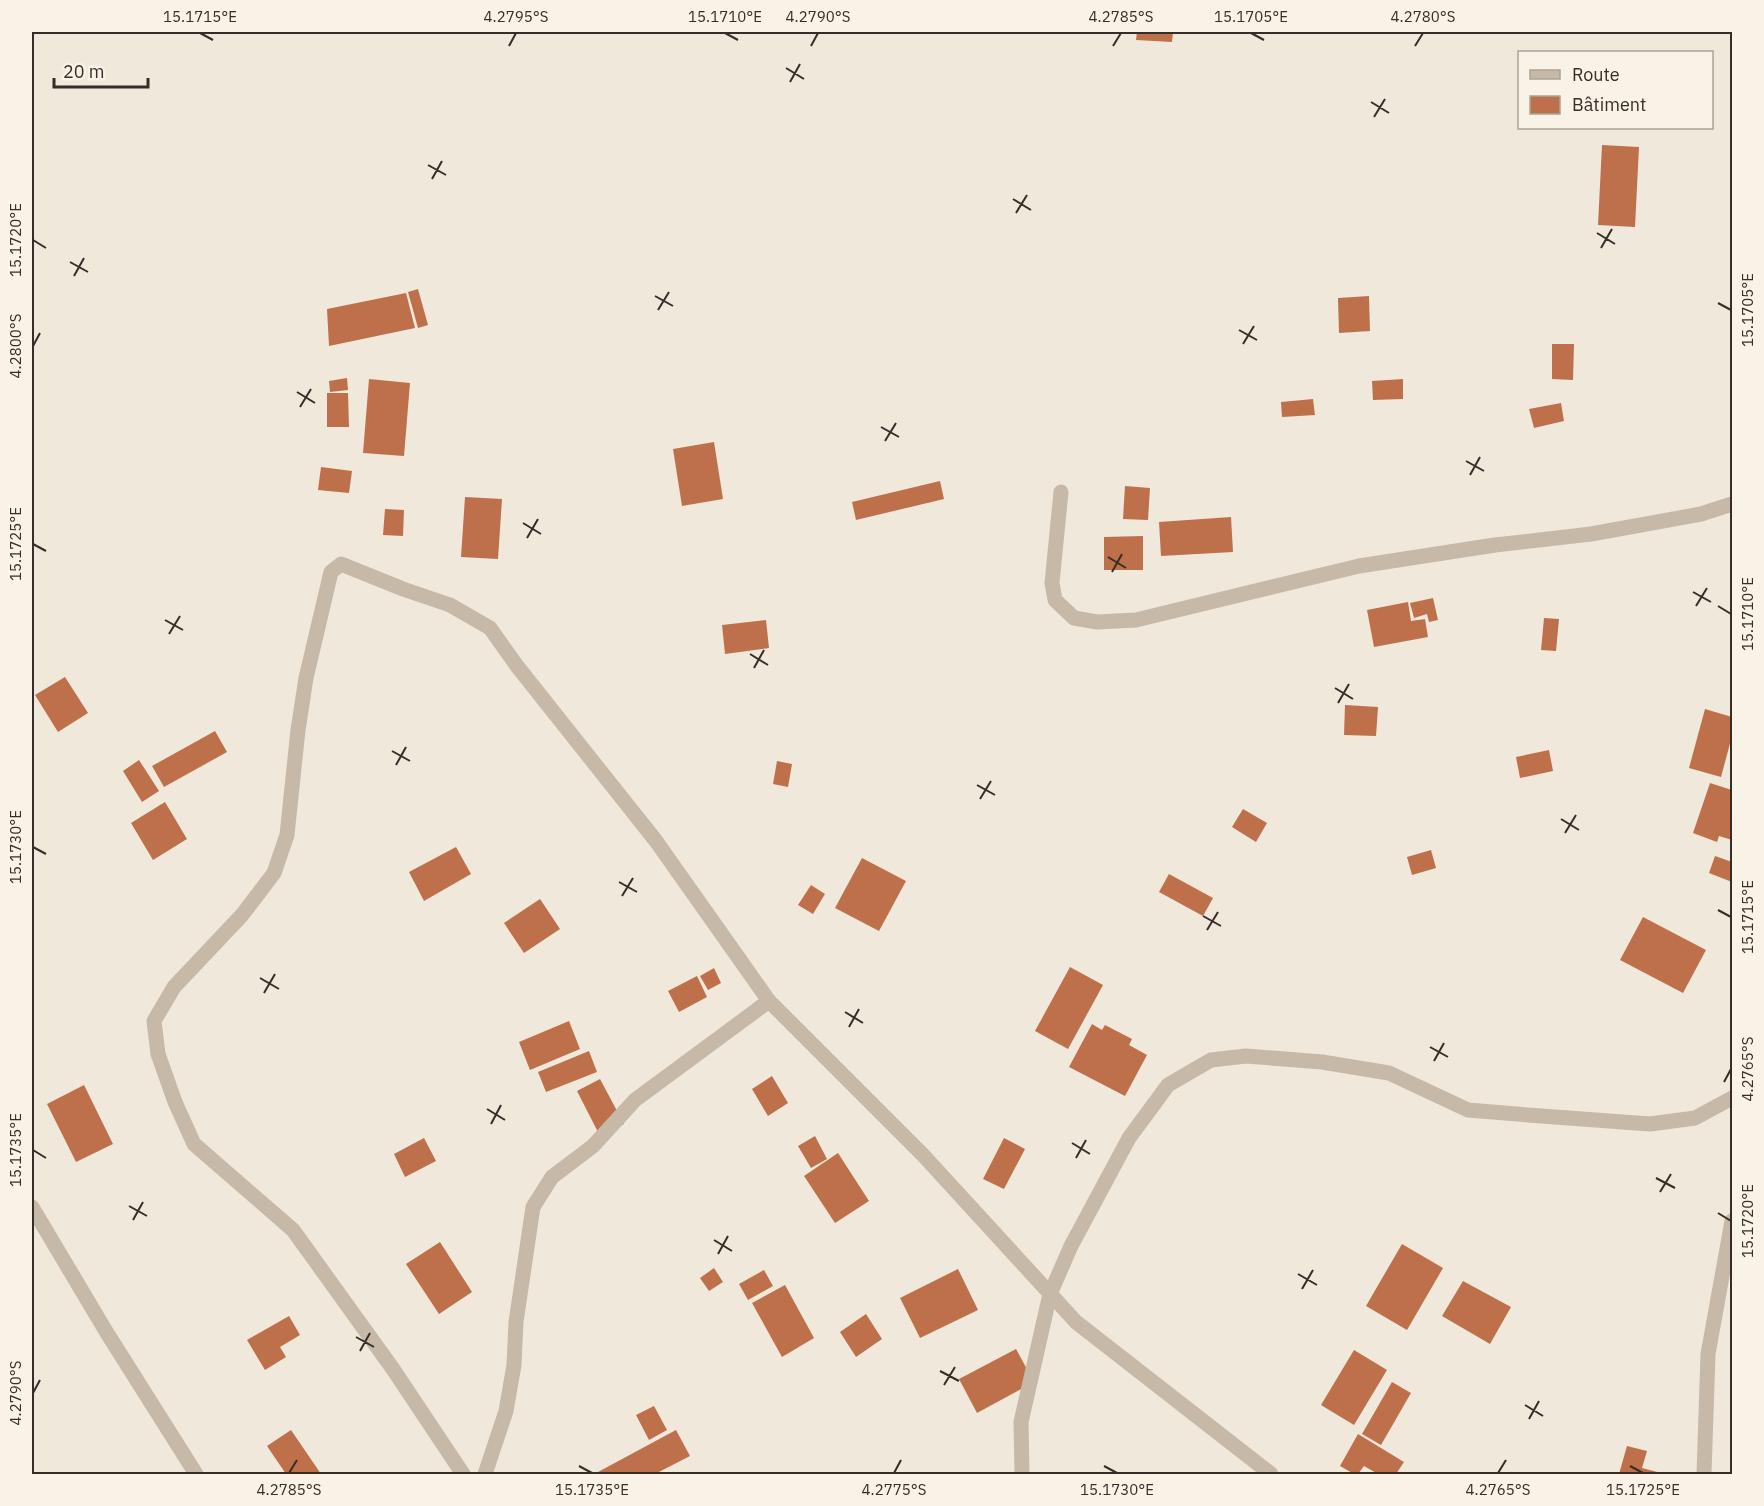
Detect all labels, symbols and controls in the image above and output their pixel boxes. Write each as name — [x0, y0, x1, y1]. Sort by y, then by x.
text: 15.1715°E — [163, 7, 237, 26]
text: 4.2795°S — [484, 7, 548, 26]
text: 15.1710°E — [688, 7, 762, 26]
text: 4.2790°S — [786, 7, 850, 26]
text: 4.2785°S — [1089, 7, 1153, 26]
text: 15.1705°E — [1214, 7, 1288, 26]
text: 4.2780°S — [1391, 7, 1455, 26]
scale bar — [54, 51, 148, 89]
legend — [1518, 51, 1713, 129]
text: 20 m — [63, 60, 105, 83]
text: Route — [1572, 63, 1620, 86]
text: Bâtiment — [1572, 93, 1646, 116]
text: 15.1720°E — [6, 203, 25, 277]
text: 15.1705°E — [1738, 273, 1757, 347]
text: 4.2800°S — [6, 314, 25, 378]
text: 15.1725°E — [6, 507, 25, 581]
text: 15.1710°E — [1738, 577, 1757, 651]
text: 15.1730°E — [6, 810, 25, 884]
text: 15.1715°E — [1738, 880, 1757, 954]
text: 4.2765°S — [1738, 1037, 1757, 1101]
text: 15.1735°E — [6, 1113, 25, 1187]
text: 15.1720°E — [1738, 1184, 1757, 1258]
text: 4.2790°S — [6, 1361, 25, 1425]
text: 4.2785°S — [257, 1480, 321, 1499]
text: 15.1735°E — [555, 1480, 629, 1499]
text: 4.2775°S — [862, 1480, 926, 1499]
text: 15.1730°E — [1080, 1480, 1154, 1499]
text: 4.2765°S — [1466, 1480, 1530, 1499]
text: 15.1725°E — [1606, 1480, 1680, 1499]

